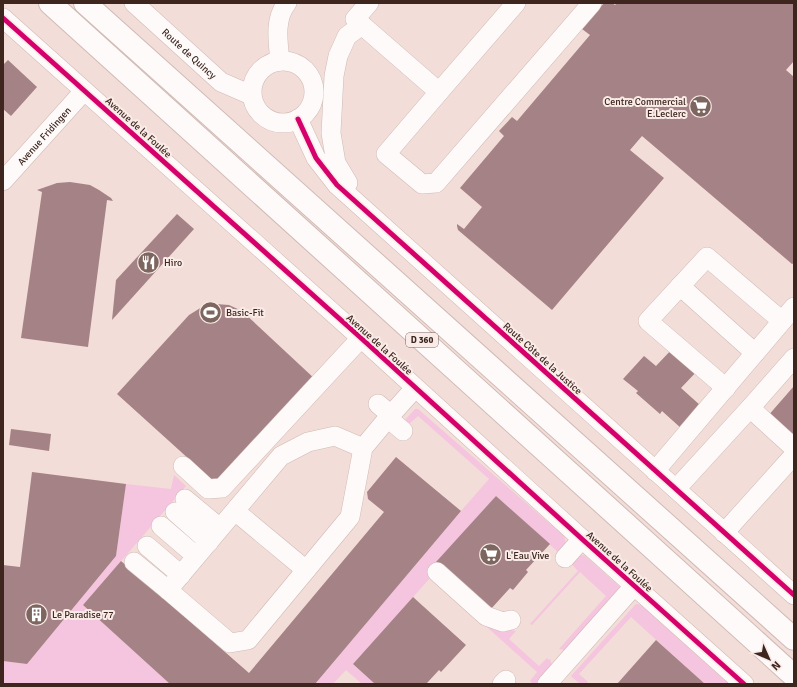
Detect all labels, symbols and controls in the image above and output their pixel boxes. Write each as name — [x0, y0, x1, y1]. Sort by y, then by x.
street label: Route de Quincy — [159, 26, 219, 82]
supermarket icon: Centre Commercial E.Leclerc — [688, 94, 714, 120]
street label: Avenue de la Foulée — [103, 95, 174, 161]
place label: Centre Commercial E.Leclerc — [604, 96, 686, 120]
street label: Avenue Fridingen — [15, 105, 74, 168]
restaurant icon: Hiro — [136, 249, 162, 275]
place label: Hiro — [164, 257, 182, 269]
sports icon: Basic-Fit — [198, 299, 224, 325]
place label: Basic-Fit — [226, 307, 264, 319]
street label: Avenue de la Foulée — [344, 312, 415, 378]
street label: Route Côte de la Justice — [500, 320, 584, 397]
road number: D 360 — [406, 333, 438, 347]
street label: Avenue de la Foulée — [584, 529, 655, 595]
supermarket icon: L'Eau Vive — [478, 542, 504, 568]
place label: L'Eau Vive — [506, 550, 549, 562]
building icon: Le Paradise 77 — [23, 601, 49, 627]
place label: Le Paradise 77 — [52, 609, 114, 621]
north arrow — [749, 639, 789, 679]
text: N — [768, 658, 783, 673]

